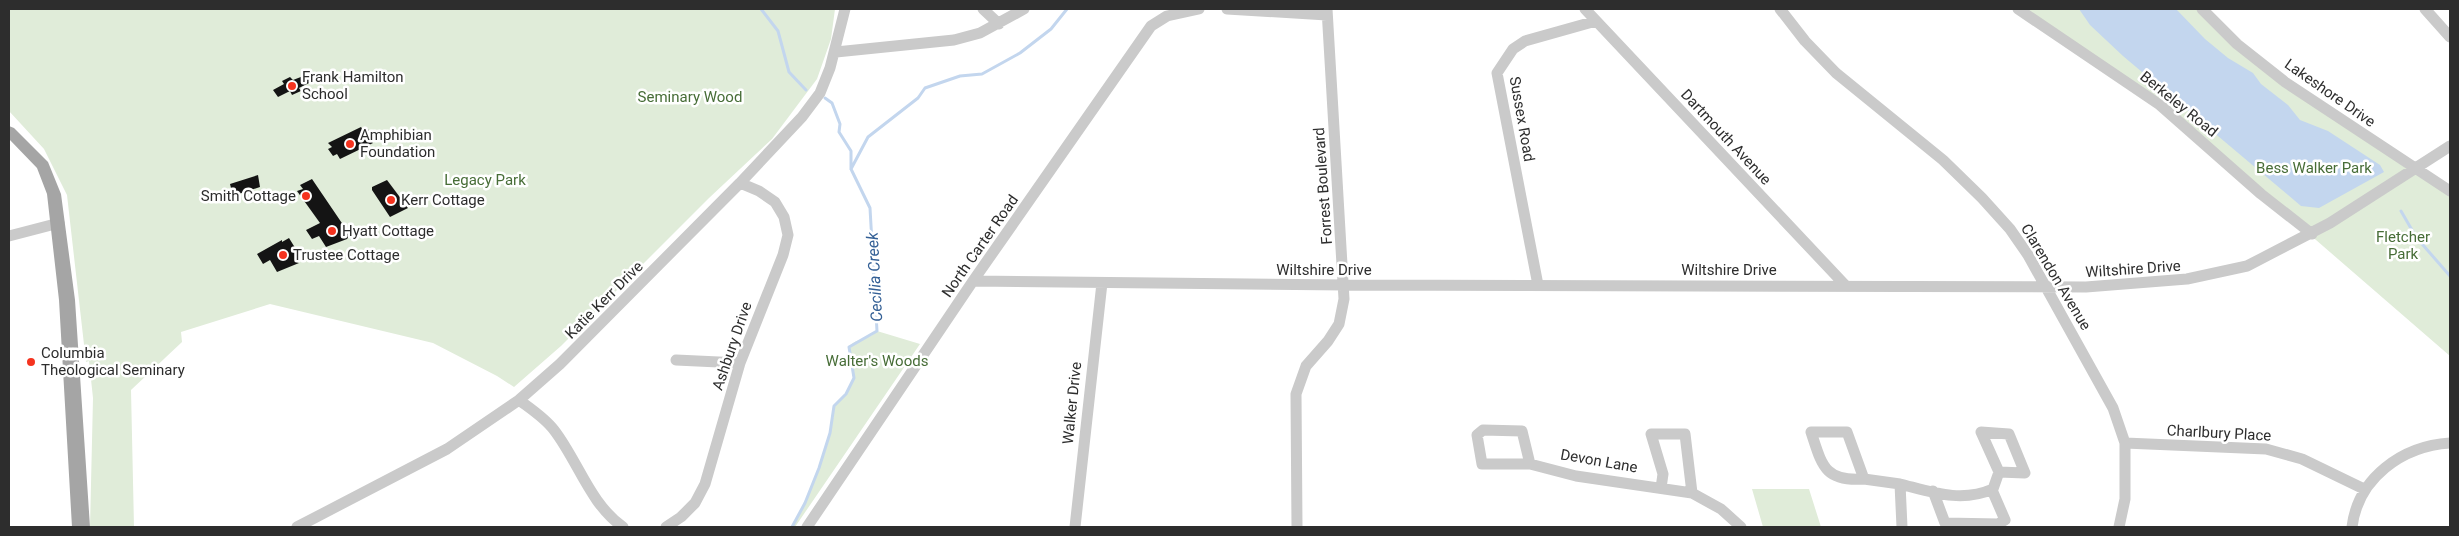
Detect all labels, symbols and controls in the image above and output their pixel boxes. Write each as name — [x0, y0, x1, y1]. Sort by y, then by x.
street label: Lakeshore Drive — [2281, 55, 2379, 131]
street label: Berkeley Road — [2137, 67, 2221, 141]
place label: Frank Hamilton School — [302, 68, 404, 103]
street label: Sussex Road — [1506, 75, 1538, 163]
marker: Frank Hamilton School — [286, 80, 298, 92]
street label: Dartmouth Avenue — [1677, 85, 1775, 189]
park label: Seminary Wood — [638, 88, 742, 106]
place label: Amphibian Foundation — [360, 126, 435, 161]
street label: Forrest Boulevard — [1310, 127, 1336, 245]
marker: Amphibian Foundation — [344, 138, 356, 150]
park label: Bess Walker Park — [2256, 159, 2372, 177]
park label: Legacy Park — [444, 171, 526, 189]
place label: Smith Cottage — [201, 187, 296, 205]
marker: Smith Cottage — [300, 190, 312, 202]
place label: Kerr Cottage — [401, 191, 485, 209]
street label: North Carter Road — [938, 191, 1022, 301]
marker: Kerr Cottage — [385, 194, 397, 206]
street label: Clarendon Avenue — [2017, 221, 2095, 333]
place label: Hyatt Cottage — [342, 222, 434, 240]
marker: Hyatt Cottage — [326, 225, 338, 237]
park label: Fletcher Park — [2376, 228, 2430, 263]
water label: Cecilia Creek — [863, 231, 886, 322]
place label: Trustee Cottage — [293, 246, 400, 264]
marker: Trustee Cottage — [277, 249, 289, 261]
street label: Katie Kerr Drive — [561, 257, 647, 343]
street label: Wiltshire Drive — [2085, 257, 2181, 281]
street label: Wiltshire Drive — [1276, 261, 1372, 279]
street label: Wiltshire Drive — [1681, 261, 1777, 279]
street label: Ashbury Drive — [708, 299, 756, 393]
place label: Columbia Theological Seminary — [41, 344, 185, 379]
park label: Walter's Woods — [826, 352, 928, 370]
marker: Columbia Theological Seminary — [25, 356, 37, 368]
street label: Walker Drive — [1059, 361, 1085, 445]
street label: Charlbury Place — [2166, 421, 2272, 445]
street label: Devon Lane — [1559, 445, 1639, 477]

